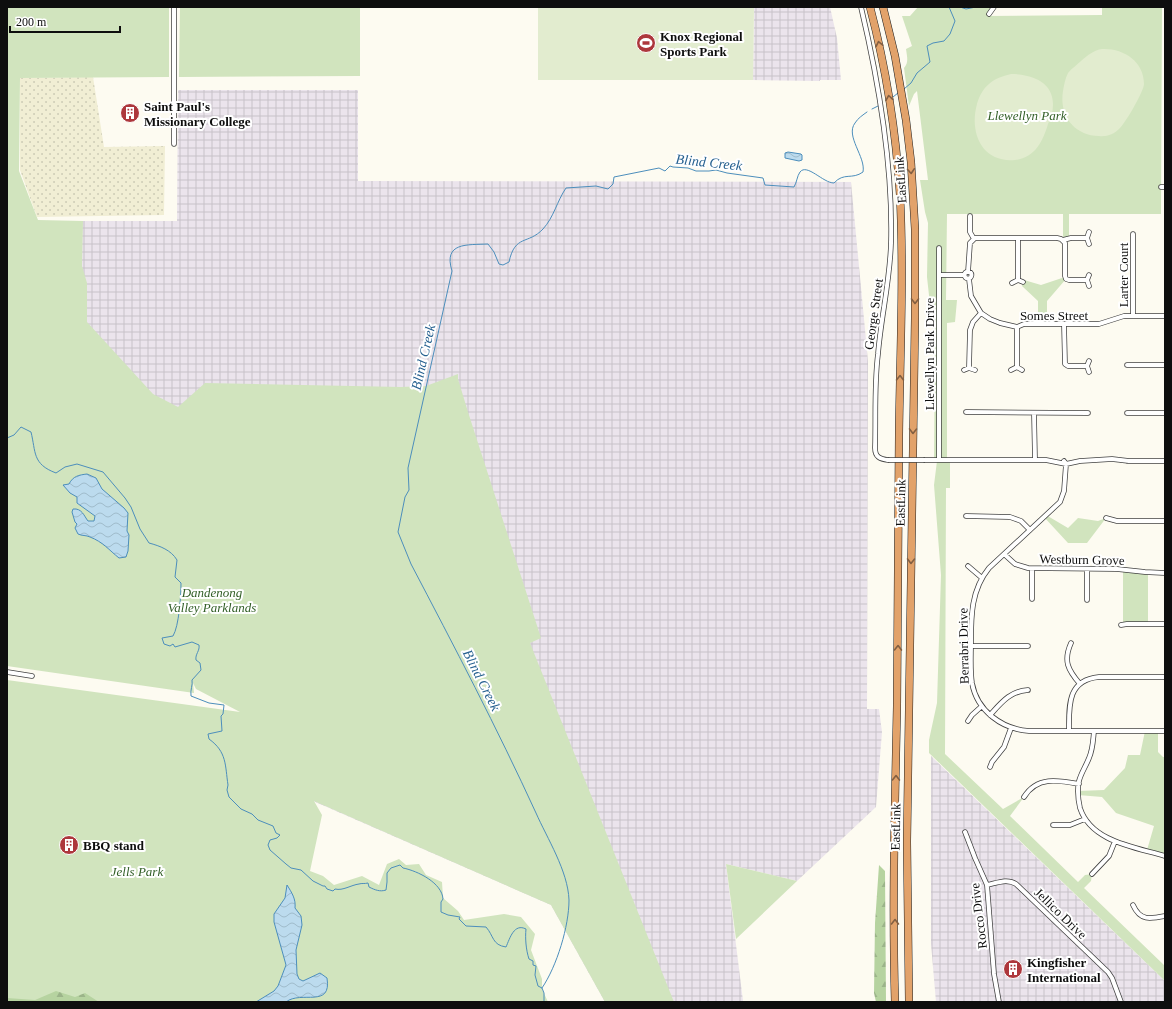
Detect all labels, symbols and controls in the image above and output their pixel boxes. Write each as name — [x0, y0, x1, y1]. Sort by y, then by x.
scale bar — [10, 8, 120, 34]
text: 200 m — [16, 15, 47, 29]
place label: Knox Regional Sports Park — [660, 29, 743, 59]
sports icon: Knox Regional Sports Park — [635, 32, 657, 54]
one-way arrow — [875, 41, 883, 48]
one-way arrow — [885, 94, 894, 101]
place label: Saint Paul's Missionary College — [144, 99, 251, 129]
building icon: Saint Paul's Missionary College — [119, 102, 141, 124]
park label: Llewellyn Park — [986, 108, 1067, 123]
water label: Blind Creek — [675, 152, 744, 174]
street label: EastLink — [891, 156, 910, 204]
one-way arrow — [907, 168, 916, 174]
street label: Larter Court — [1116, 242, 1131, 307]
street label: George Street — [861, 277, 886, 351]
street label: Llewellyn Park Drive — [922, 297, 937, 410]
one-way arrow — [911, 298, 919, 304]
street label: Somes Street — [1020, 308, 1089, 323]
water label: Blind Creek — [409, 322, 438, 391]
one-way arrow — [896, 375, 904, 381]
one-way arrow — [909, 428, 917, 434]
street label: EastLink — [893, 479, 908, 527]
street label: Westburn Grove — [1039, 551, 1125, 568]
one-way arrow — [907, 558, 915, 564]
park label: Dandenong Valley Parklands — [168, 585, 256, 615]
street label: Berrabri Drive — [955, 608, 972, 684]
one-way arrow — [894, 645, 902, 651]
water label: Blind Creek — [460, 647, 504, 714]
one-way arrow — [892, 775, 900, 781]
street label: EastLink — [888, 803, 903, 851]
building icon: BBQ stand — [58, 834, 80, 856]
place label: BBQ stand — [83, 838, 145, 853]
park label: Jells Park — [111, 864, 163, 879]
street label: Rocco Drive — [967, 882, 990, 950]
street label: Jellico Drive — [1031, 885, 1090, 942]
one-way arrow — [891, 919, 899, 925]
place label: Kingfisher International — [1027, 955, 1101, 985]
building icon: Kingfisher International — [1002, 958, 1024, 980]

